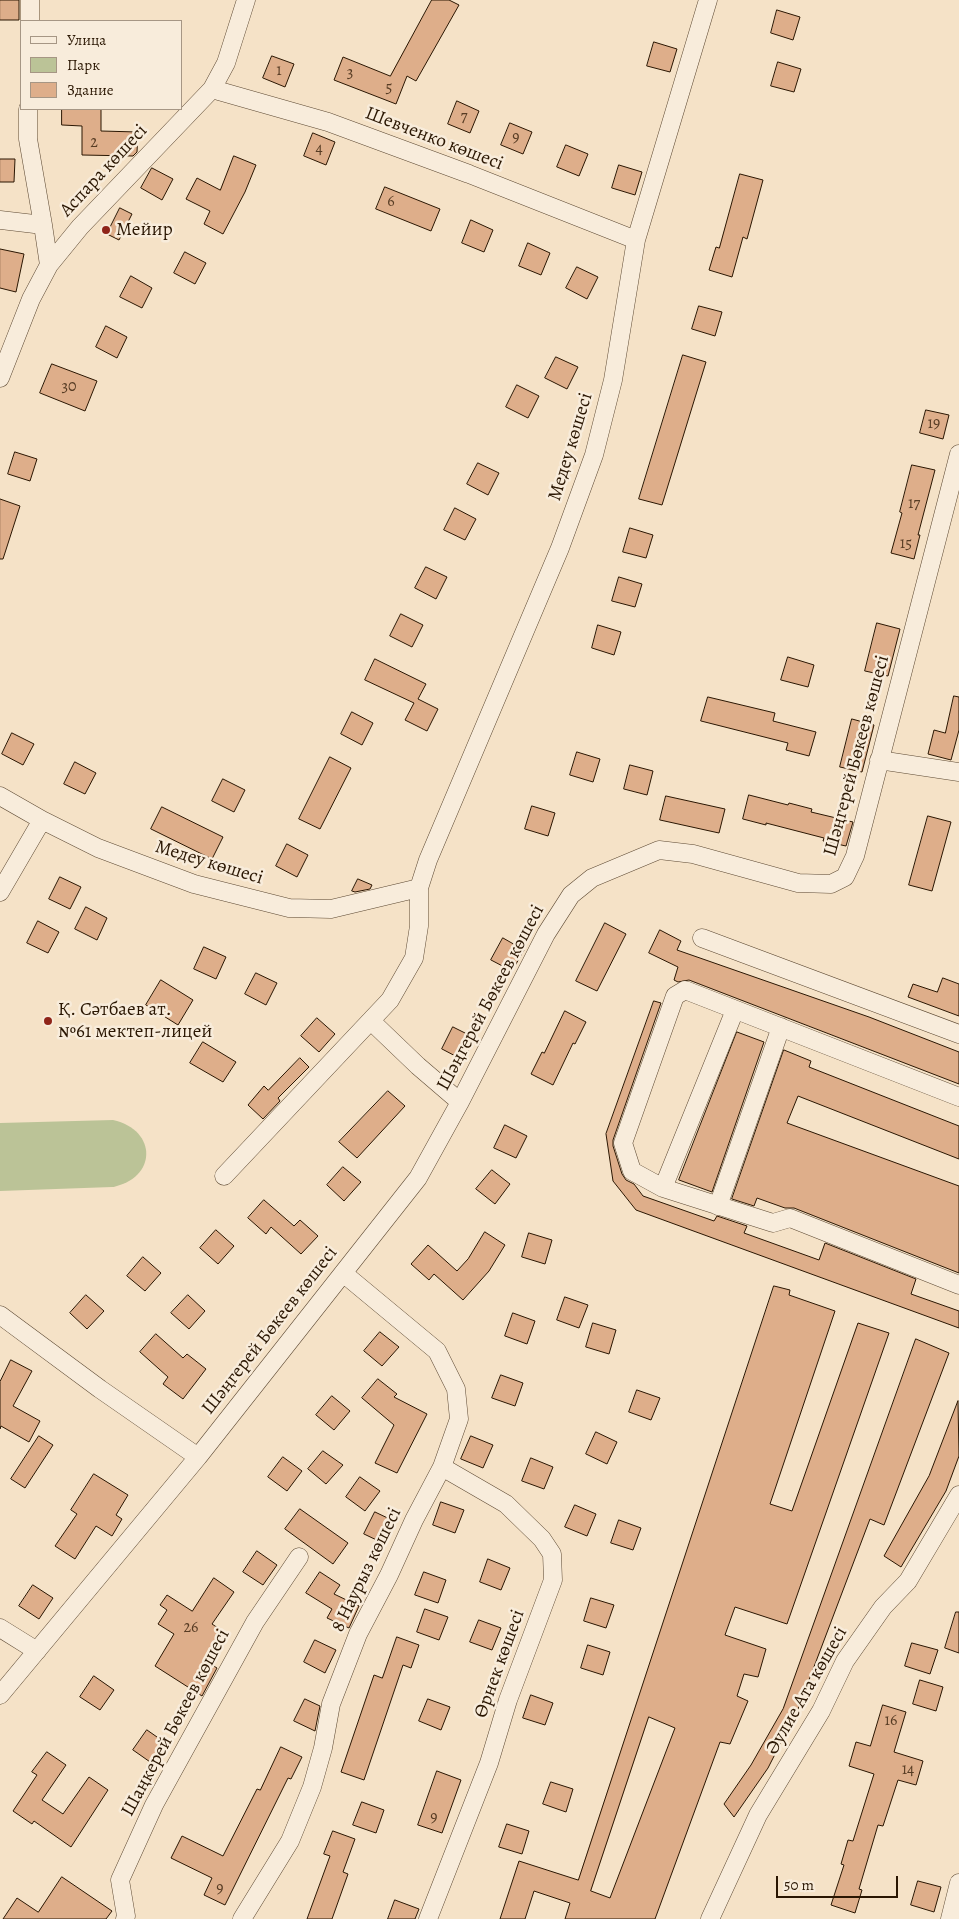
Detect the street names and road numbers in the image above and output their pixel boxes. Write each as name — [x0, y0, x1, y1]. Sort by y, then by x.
street label: Шевченко көшесі — [362, 102, 506, 176]
street label: Аспара көшесі — [55, 120, 153, 222]
street label: Медеу көшесі — [544, 390, 598, 504]
street label: Шәңгерей Бөкеев көшесі — [819, 653, 895, 859]
street label: Медеу көшесі — [152, 836, 266, 890]
street label: Шәңгерей Бөкеев көшесі — [432, 901, 550, 1095]
street label: Шәңгерей Бөкеев көшесі — [197, 1242, 343, 1420]
street label: 8 Наурыз көшесі — [327, 1504, 407, 1636]
street label: Өрнек көшесі — [470, 1607, 530, 1721]
street label: Әулие Ата көшесі — [761, 1623, 853, 1759]
street label: Шаңкерей Бөкеев көшесі — [117, 1625, 235, 1821]

